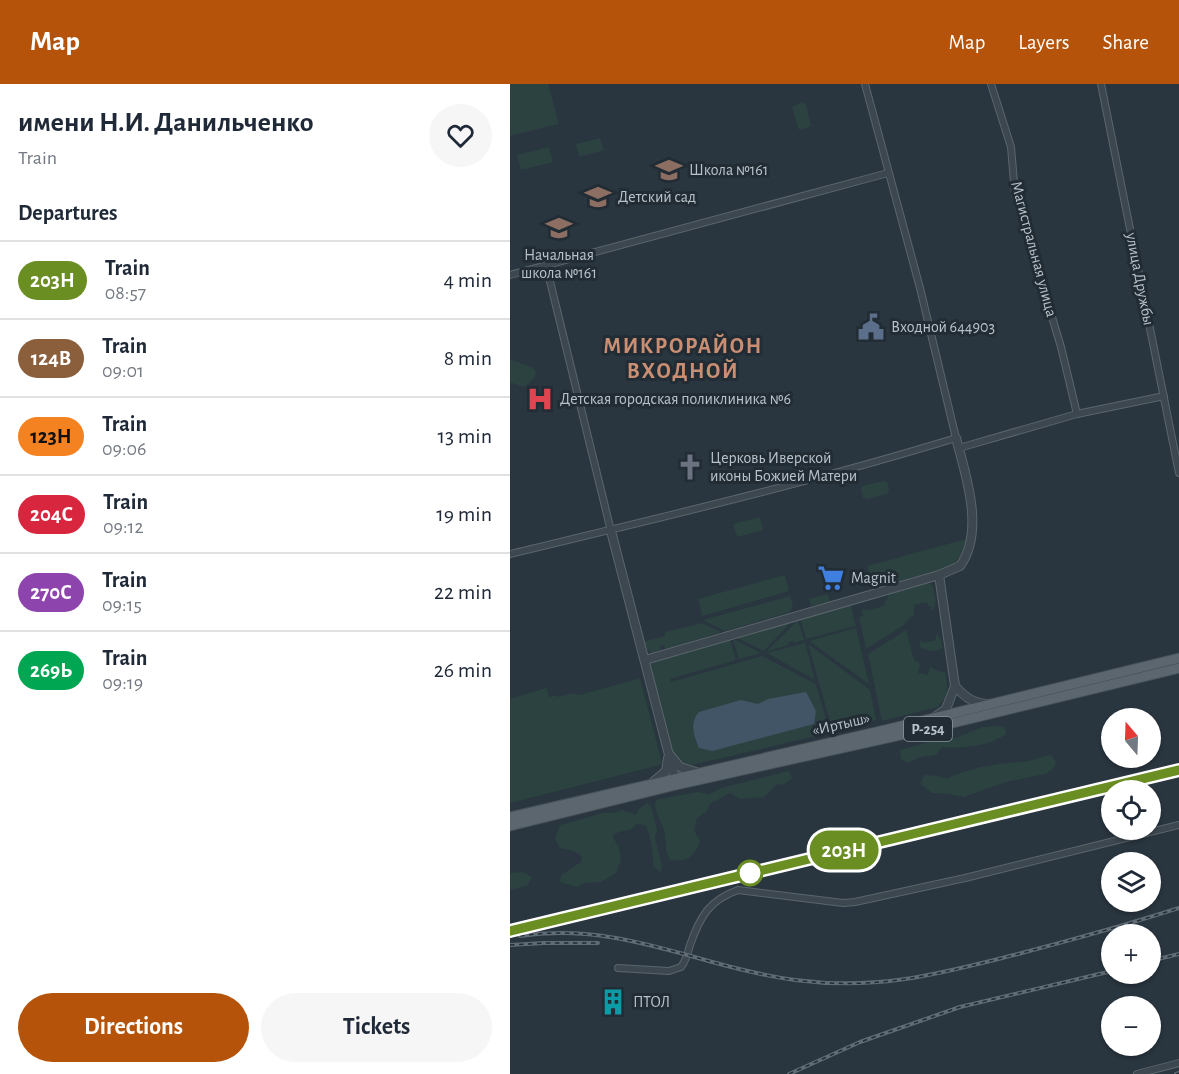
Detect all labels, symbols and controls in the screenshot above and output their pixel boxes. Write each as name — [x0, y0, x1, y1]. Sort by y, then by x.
text: Map — [30, 28, 80, 56]
text: Map — [949, 32, 985, 53]
text: Layers — [1018, 32, 1069, 53]
text: Share — [1102, 32, 1149, 53]
button: heart — [429, 104, 492, 167]
text: имени Н.И. Данильченко — [18, 109, 313, 137]
text: Train — [18, 148, 57, 168]
school or university icon: Школа №161 — [654, 155, 684, 185]
place label: Школа №161 — [689, 162, 768, 178]
street label: Магистральная улица — [1007, 179, 1060, 319]
school or university icon: Детский сад — [583, 182, 613, 212]
place label: Детский сад — [618, 189, 696, 205]
text: Departures — [18, 202, 118, 224]
school or university icon: Начальная школа №161 — [544, 213, 574, 243]
street label: улица Дружбы — [1122, 230, 1157, 327]
place label: Начальная школа №161 — [521, 247, 597, 281]
text: Train — [105, 257, 150, 279]
text: 4 min — [444, 269, 492, 291]
text: 203Н — [30, 270, 75, 291]
text: 08:57 — [105, 283, 146, 303]
public building icon: Входной 644903 — [856, 312, 886, 342]
place label: Входной 644903 — [891, 319, 995, 335]
district label: МИКРОРАЙОН ВХОДНОЙ — [603, 333, 763, 382]
text: Train — [102, 335, 147, 357]
text: 8 min — [444, 347, 492, 369]
text: 124В — [31, 348, 71, 369]
text: 09:01 — [102, 361, 144, 381]
hospital icon: Детская городская поликлиника №6 — [525, 384, 555, 414]
place label: Детская городская поликлиника №6 — [560, 391, 791, 407]
text: Train — [102, 413, 147, 435]
text: 13 min — [437, 425, 492, 447]
text: 123Н — [30, 426, 72, 447]
text: 09:06 — [102, 439, 147, 459]
place label: Церковь Иверской иконы Божией Матери — [710, 450, 857, 484]
church icon: Церковь Иверской иконы Божией Матери — [675, 452, 705, 482]
text: Train — [103, 491, 148, 513]
text: 19 min — [436, 503, 492, 525]
text: 204С — [30, 504, 73, 525]
text: 09:12 — [103, 517, 144, 537]
supermarket icon: Magnit — [816, 563, 846, 593]
text: Train — [102, 569, 147, 591]
place label: Magnit — [851, 570, 896, 586]
text: 22 min — [434, 581, 492, 603]
text: 270С — [30, 582, 72, 603]
text: 09:15 — [102, 595, 142, 615]
text: Train — [102, 647, 147, 669]
text: 26 min — [434, 659, 492, 681]
text: 269Ь — [30, 660, 72, 681]
text: 09:19 — [102, 673, 143, 693]
north arrow — [1101, 708, 1161, 768]
map controls — [1101, 708, 1161, 1056]
street label: «Иртыш» — [811, 710, 871, 738]
road number: Р-254 — [904, 717, 952, 741]
button: locate — [1101, 780, 1161, 840]
line badge: 203Н — [802, 830, 886, 870]
text: 203Н — [822, 840, 866, 861]
button: layers — [1101, 852, 1161, 912]
unlabelled marker — [737, 860, 763, 886]
button: + — [1101, 924, 1161, 984]
building icon: ПТОЛ — [598, 987, 628, 1017]
button: Directions — [18, 993, 249, 1062]
button: Tickets — [261, 993, 492, 1062]
place label: ПТОЛ — [633, 994, 670, 1010]
button: − — [1101, 996, 1161, 1056]

